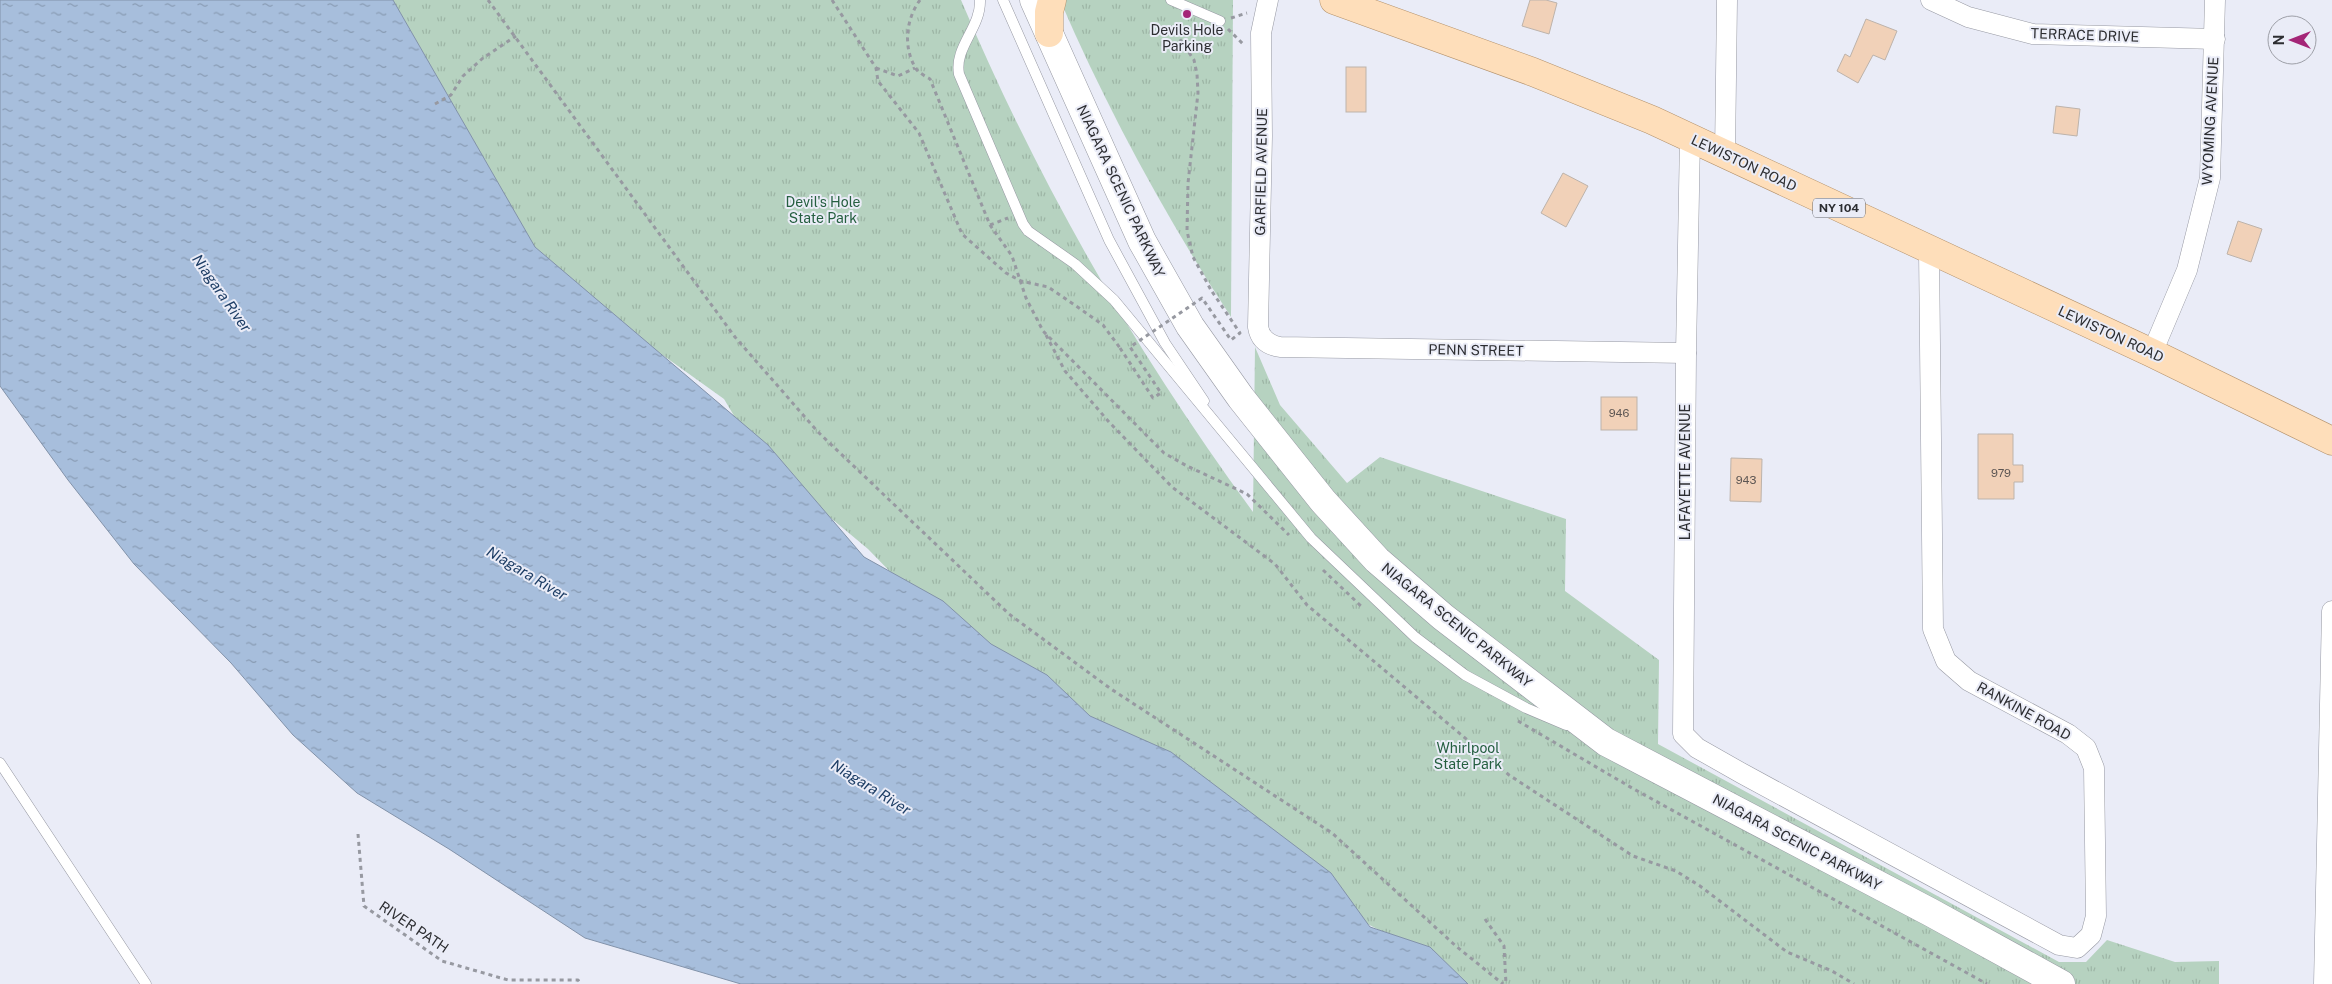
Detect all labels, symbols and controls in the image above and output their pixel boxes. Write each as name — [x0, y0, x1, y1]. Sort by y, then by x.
marker: Devils Hole Parking — [1181, 8, 1193, 20]
north arrow — [2267, 15, 2317, 65]
place label: Devils Hole Parking — [1151, 22, 1224, 54]
street label: TERRACE DRIVE — [2031, 25, 2139, 45]
text: N — [2271, 35, 2287, 45]
street label: WYOMING AVENUE — [2199, 56, 2221, 186]
street label: NIAGARA SCENIC PARKWAY — [1074, 102, 1168, 280]
street label: GARFIELD AVENUE — [1252, 108, 1270, 236]
street label: LEWISTON ROAD — [1689, 132, 1799, 194]
park label: Devil's Hole State Park — [786, 194, 861, 226]
road number: NY 104 — [1813, 198, 1865, 218]
water label: Niagara River — [189, 251, 255, 335]
street label: LEWISTON ROAD — [2056, 303, 2166, 365]
street label: PENN STREET — [1428, 341, 1524, 359]
street label: LAFAYETTE AVENUE — [1677, 404, 1693, 540]
house number: 946 — [1609, 407, 1629, 419]
house number: 979 — [1991, 467, 2011, 479]
house number: 943 — [1736, 474, 1756, 486]
water label: Niagara River — [484, 542, 570, 604]
street label: NIAGARA SCENIC PARKWAY — [1379, 559, 1536, 691]
street label: RANKINE ROAD — [1974, 679, 2074, 743]
park label: Whirlpool State Park — [1434, 740, 1502, 772]
water label: Niagara River — [828, 756, 914, 818]
street label: NIAGARA SCENIC PARKWAY — [1710, 791, 1884, 894]
street label: RIVER PATH — [376, 898, 452, 956]

